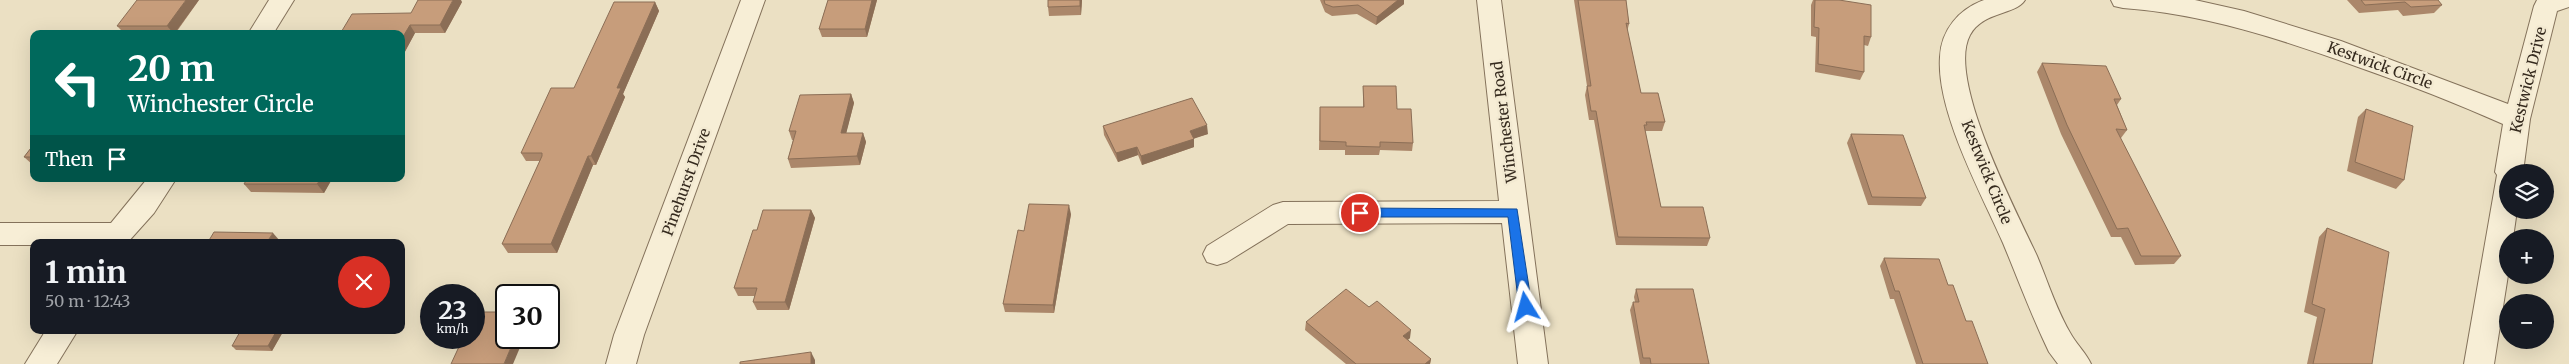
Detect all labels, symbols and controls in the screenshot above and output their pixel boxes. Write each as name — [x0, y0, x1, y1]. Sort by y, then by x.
street label: Kestwick Drive — [2506, 25, 2550, 135]
street label: Kestwick Circle — [2325, 37, 2435, 93]
text: 20 m — [128, 47, 215, 91]
icon: left — [45, 50, 110, 115]
street label: Winchester Road — [1487, 60, 1521, 185]
text: Winchester Circle — [128, 90, 314, 118]
street label: Kestwick Circle — [1957, 117, 2017, 227]
street label: Pinehurst Drive — [658, 125, 714, 238]
icon: arrive — [103, 145, 131, 173]
text: Then — [45, 147, 93, 171]
map controls — [2499, 164, 2554, 349]
button: layers — [2499, 164, 2554, 219]
pin — [1339, 192, 1381, 234]
icon: arrive — [1346, 199, 1374, 227]
button: + — [2499, 229, 2554, 284]
text: 1 min — [45, 253, 127, 291]
button: close — [338, 256, 390, 308]
position arrow — [1499, 280, 1551, 332]
speed limit sign: 30 — [495, 284, 560, 349]
text: 50 m · 12:43 — [45, 291, 130, 311]
text: 23 — [438, 294, 467, 326]
button: − — [2499, 294, 2554, 349]
text: km/h — [437, 321, 468, 336]

